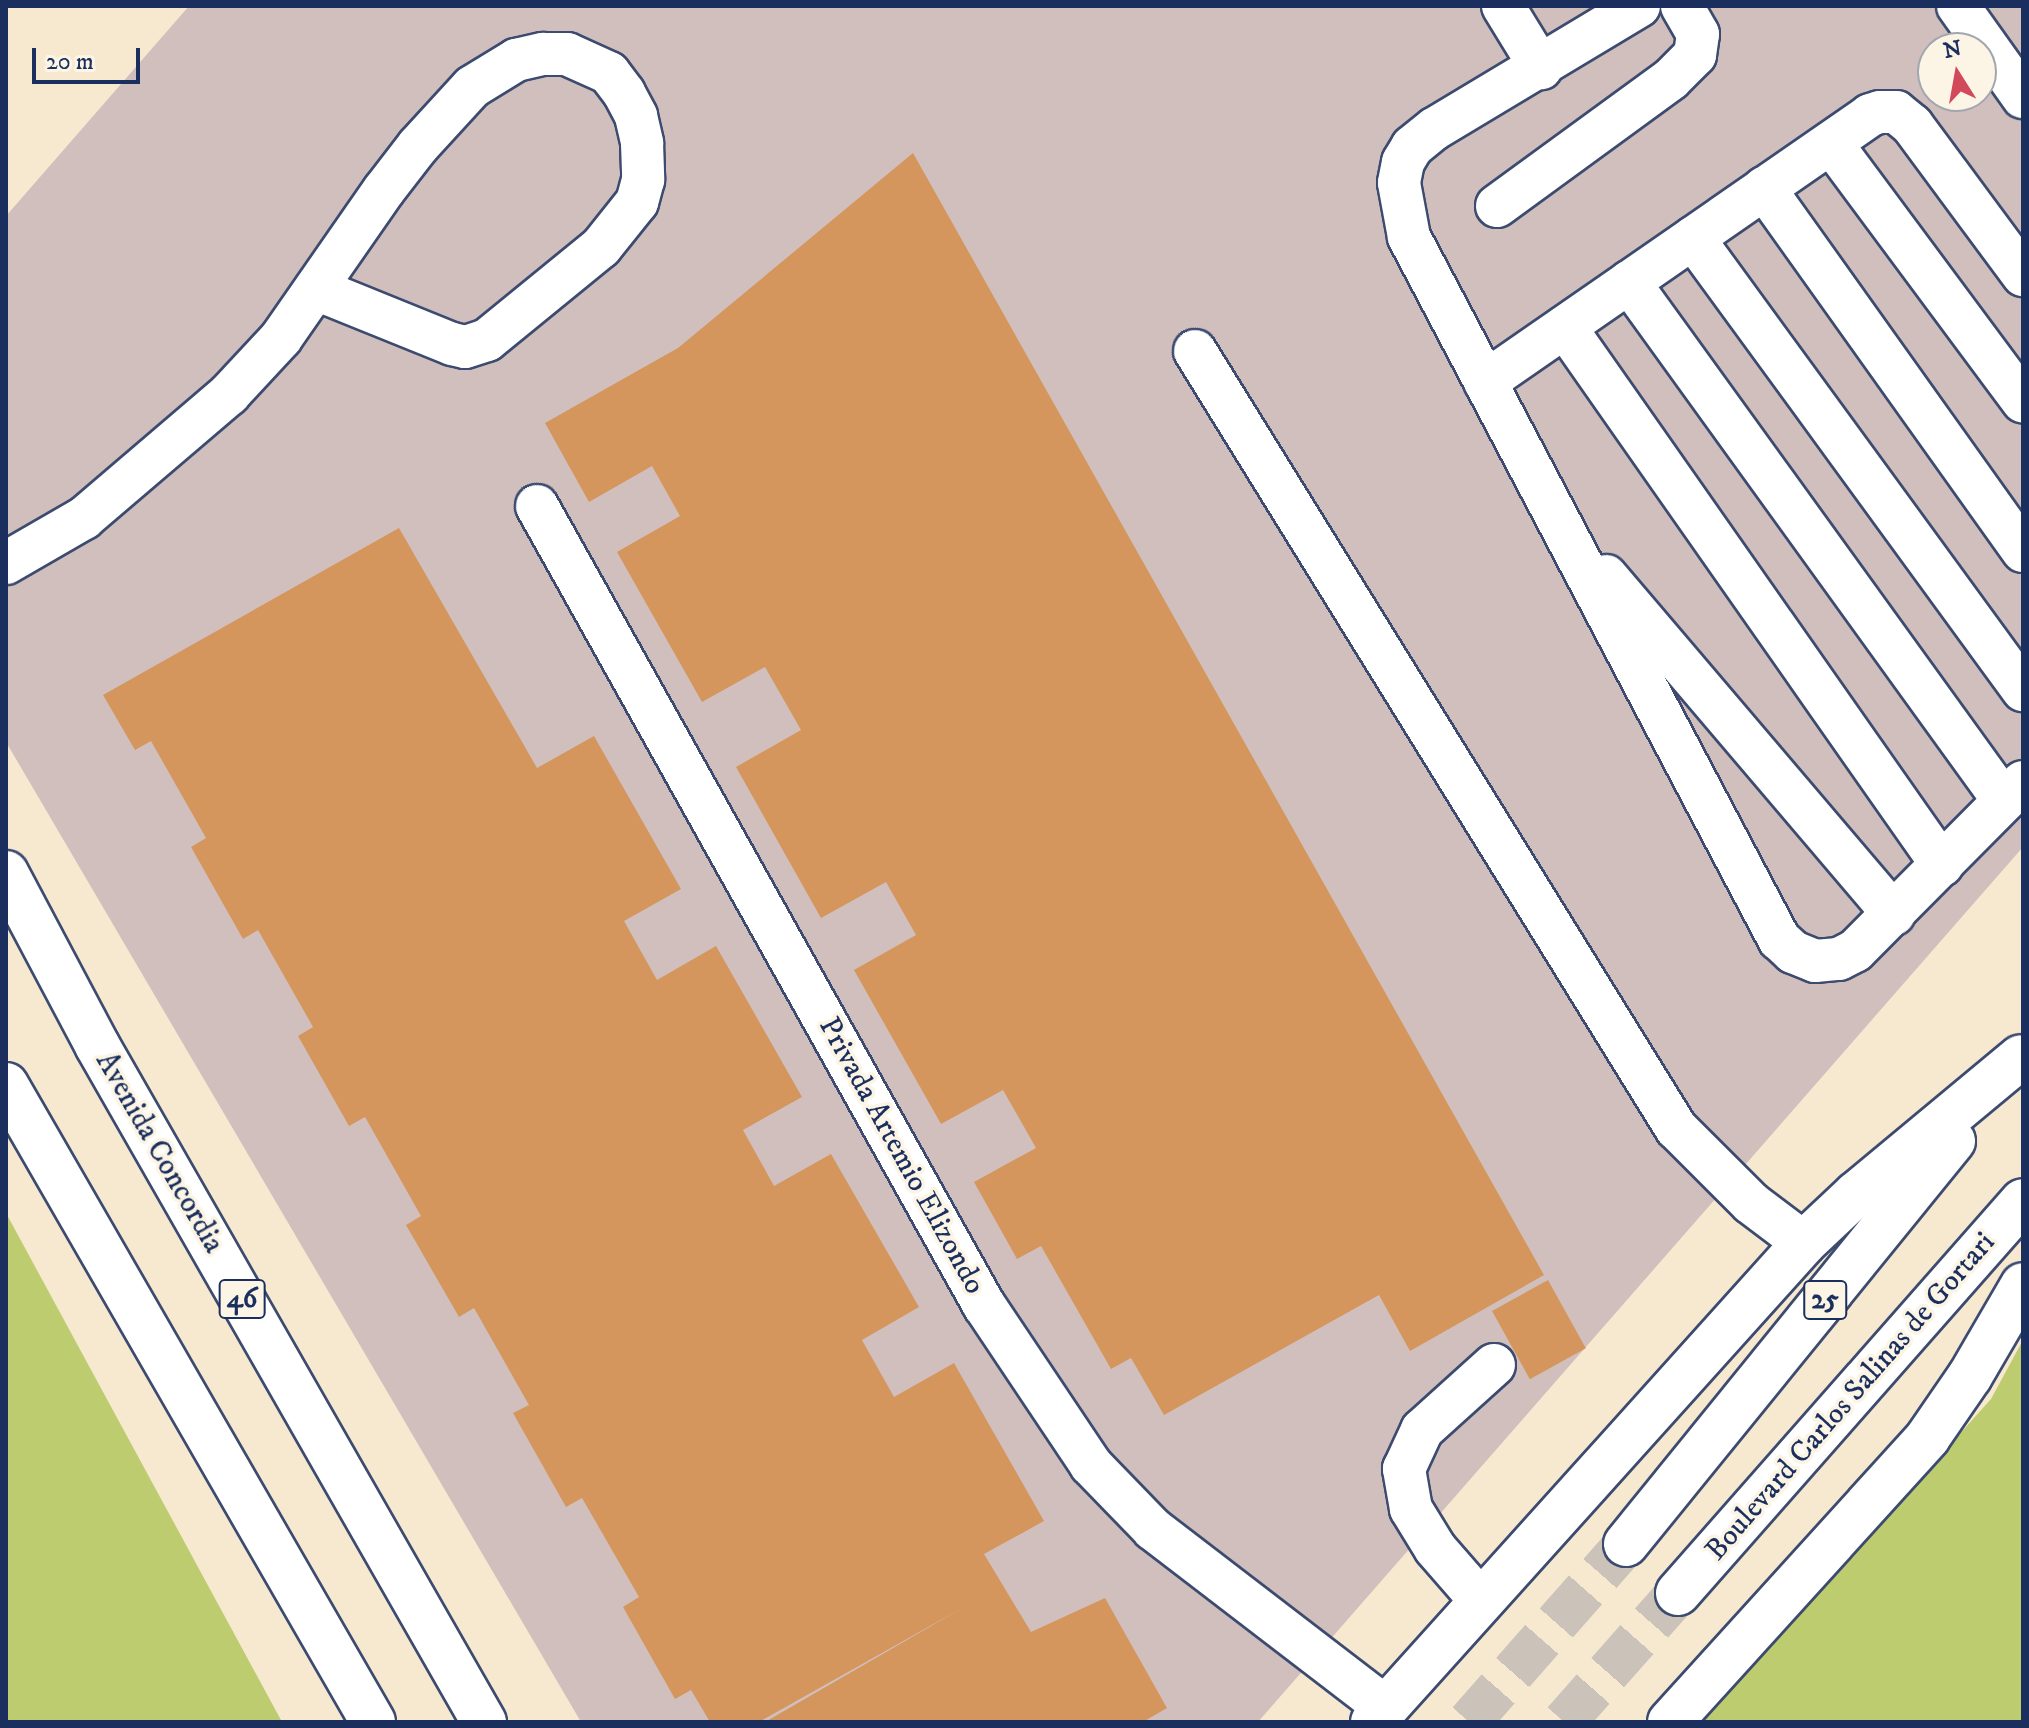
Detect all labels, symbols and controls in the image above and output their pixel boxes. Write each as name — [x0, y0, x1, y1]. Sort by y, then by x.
scale bar — [36, 32, 144, 82]
north arrow — [1917, 32, 1997, 112]
text: N — [1941, 35, 1964, 65]
text: 20 m — [46, 47, 94, 77]
street label: Privada Artemio Elizondo — [810, 1011, 992, 1301]
street label: Avenida Concordia — [87, 1046, 231, 1260]
street label: Boulevard Carlos Salinas de Gortari — [1699, 1225, 2003, 1569]
road number: 46 — [218, 1275, 266, 1323]
road number: 25 — [1803, 1276, 1847, 1324]

